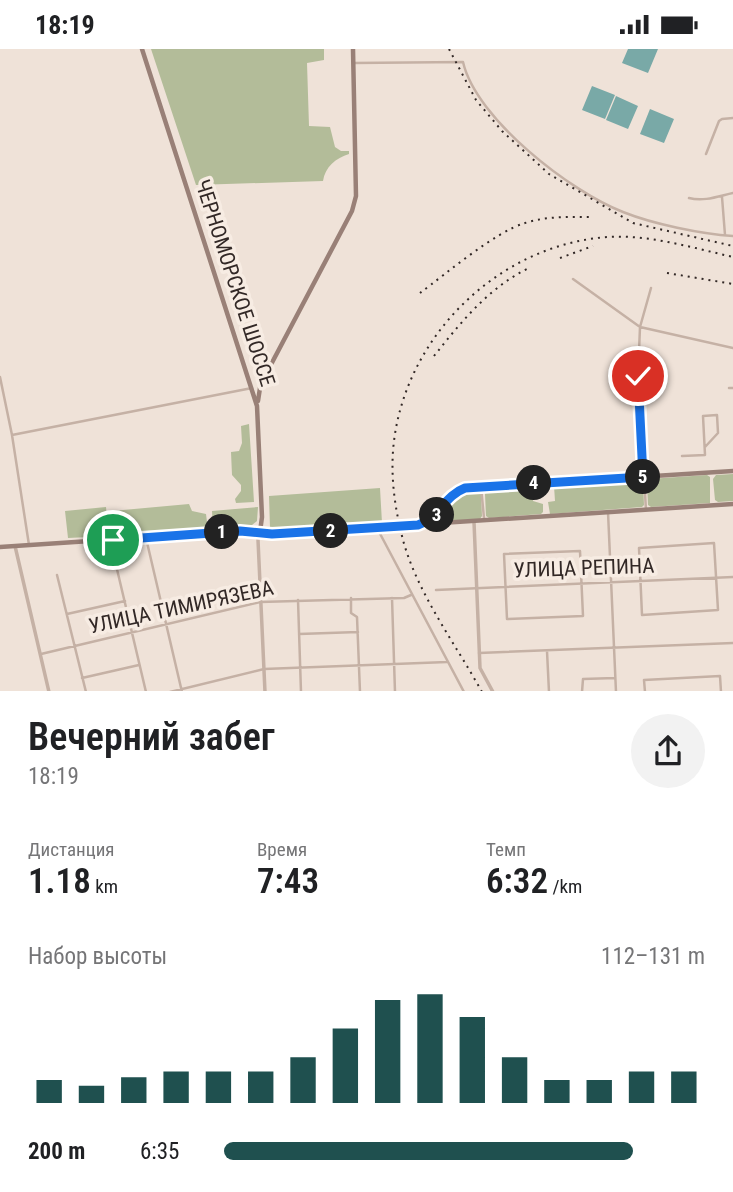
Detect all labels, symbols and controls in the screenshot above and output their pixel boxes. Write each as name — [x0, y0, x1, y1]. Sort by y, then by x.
text: 18:19 — [35, 10, 95, 40]
street label: ЧЕРНОМОРСКОЕ ШОССЕ — [190, 177, 280, 389]
pin — [608, 346, 668, 406]
icon: check — [619, 357, 657, 395]
pin: 5 — [626, 459, 660, 495]
pin: 4 — [516, 465, 552, 501]
text: 5 — [638, 465, 647, 488]
text: 4 — [529, 471, 538, 494]
pin: 3 — [420, 497, 454, 533]
text: 3 — [432, 503, 441, 526]
pin — [83, 510, 143, 570]
pin: 2 — [314, 513, 348, 549]
pin: 1 — [204, 515, 240, 549]
text: 2 — [326, 519, 335, 542]
text: 1 — [217, 520, 226, 543]
icon: arrive — [94, 521, 132, 559]
street label: УЛИЦА РЕПИНА — [513, 554, 655, 582]
street label: УЛИЦА ТИМИРЯЗЕВА — [86, 576, 276, 638]
button: share — [631, 714, 705, 788]
text: Вечерний забег — [28, 715, 275, 759]
text: 18:19 — [28, 763, 79, 790]
text: Дистанция — [28, 838, 115, 861]
text: Время — [257, 838, 307, 861]
text: Темп — [486, 838, 526, 861]
text: 1.18 — [28, 861, 91, 902]
text: 7:43 — [257, 861, 319, 902]
text: 6:32 — [486, 861, 548, 902]
text: km — [91, 875, 118, 898]
text: /km — [548, 875, 582, 898]
text: Набор высоты — [28, 943, 167, 970]
text: 112–131 m — [601, 943, 705, 970]
text: 200 m — [28, 1138, 85, 1165]
text: 6:35 — [140, 1138, 179, 1165]

